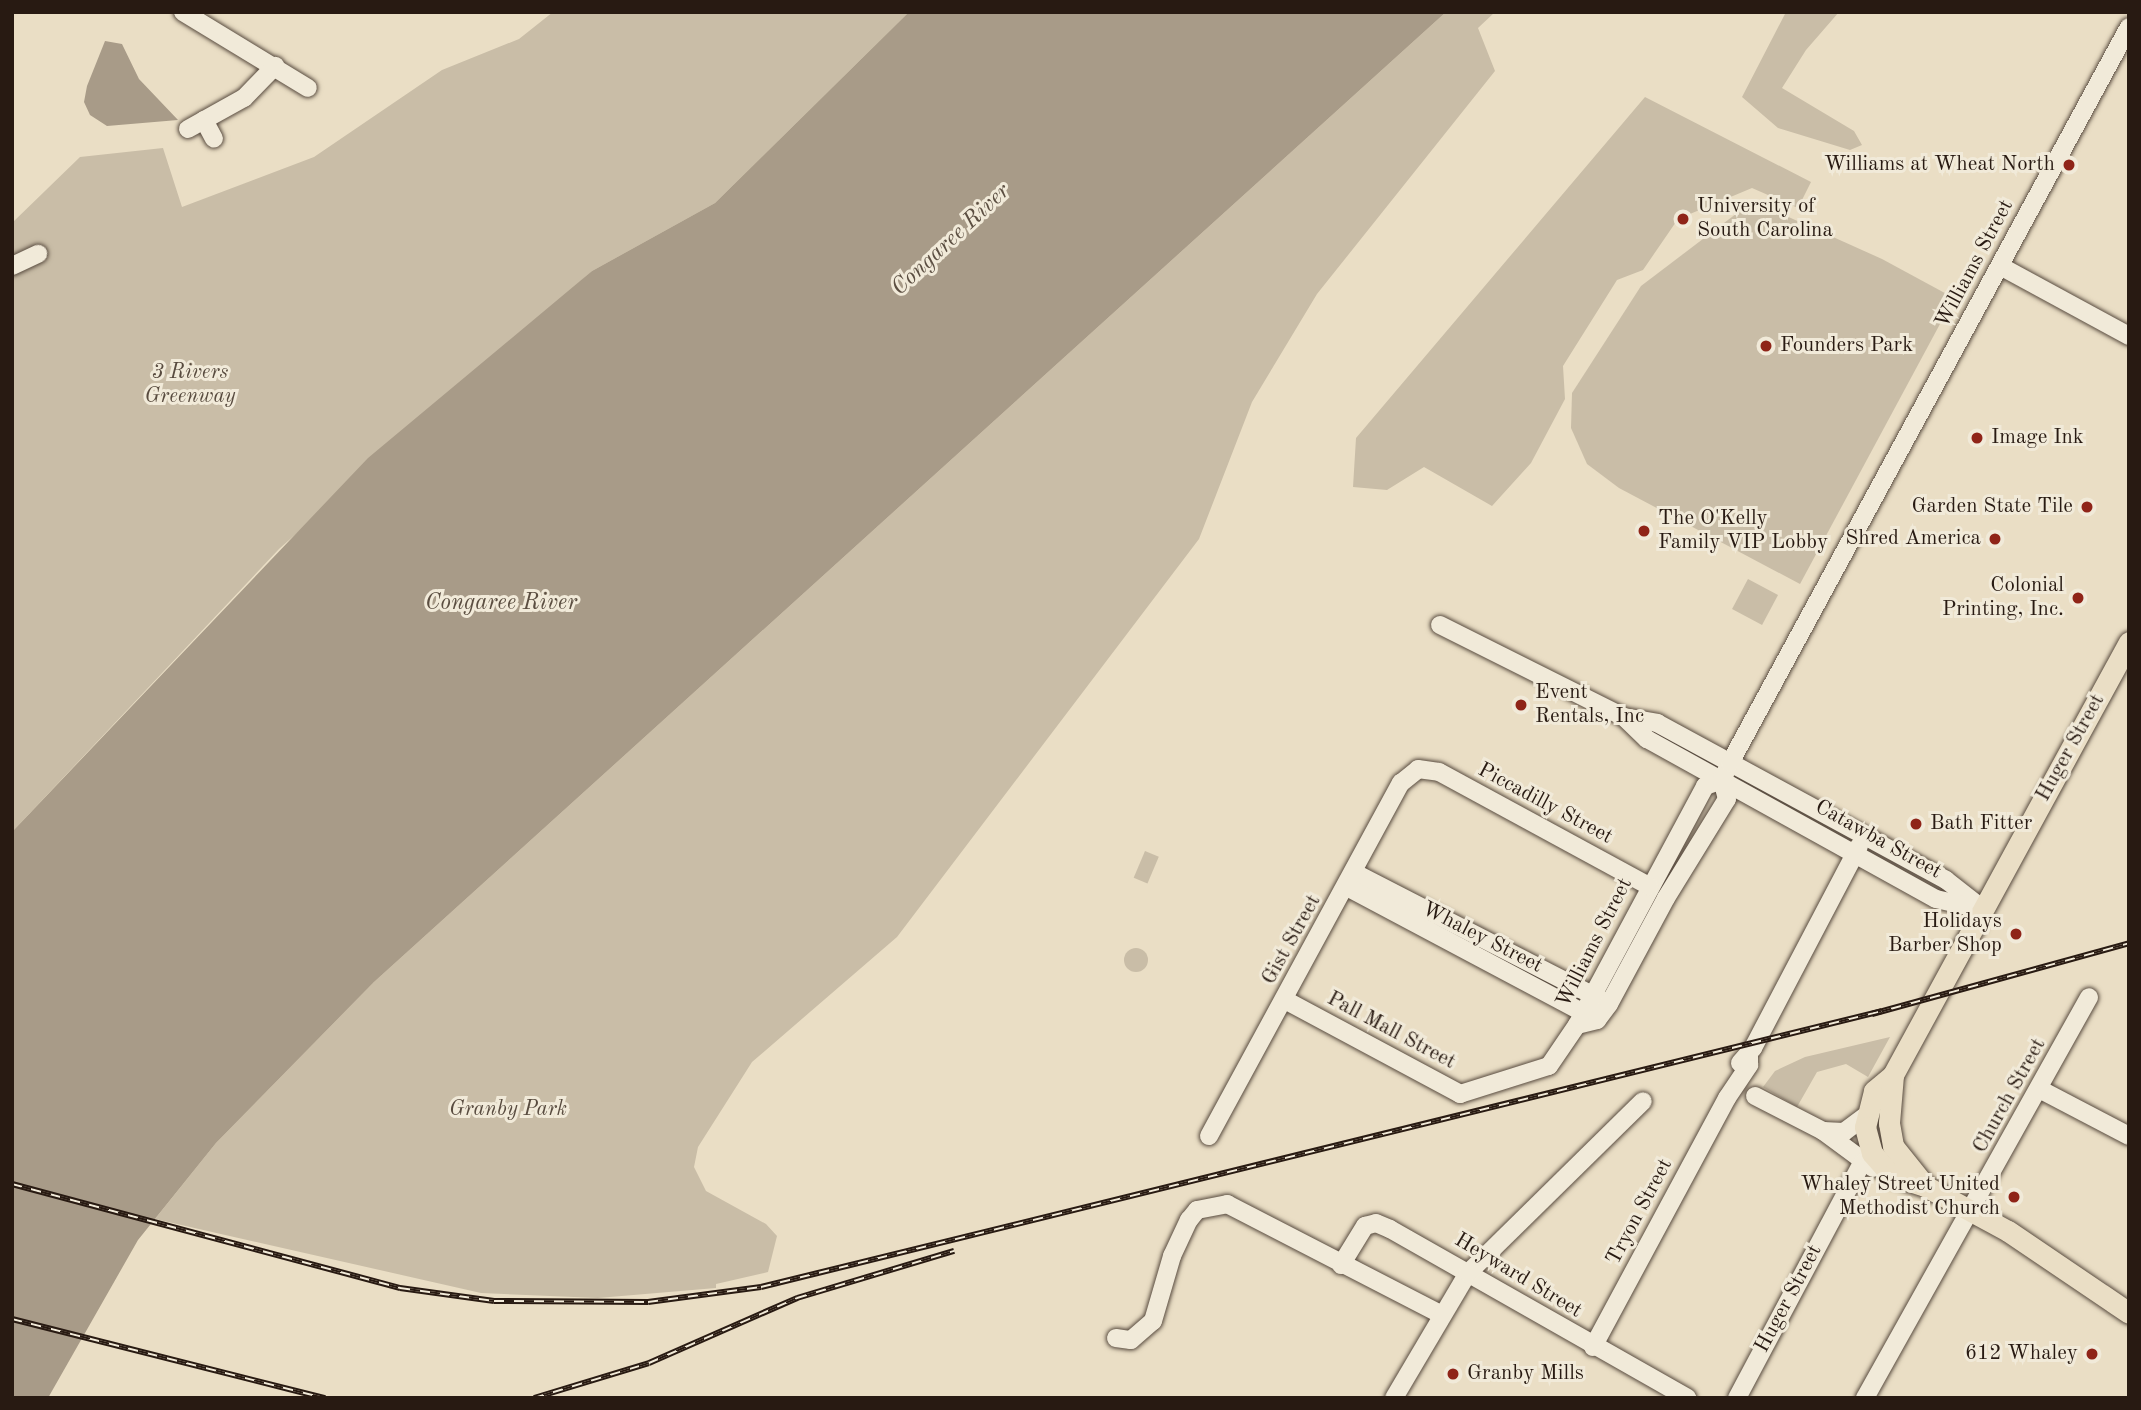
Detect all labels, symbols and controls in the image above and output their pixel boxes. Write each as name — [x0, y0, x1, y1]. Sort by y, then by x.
place label: Williams at Wheat North — [1824, 152, 2055, 178]
marker: Williams at Wheat North — [2061, 157, 2077, 173]
water label: Congaree River — [886, 178, 1016, 302]
place label: University of South Carolina — [1697, 194, 1833, 244]
street label: Williams Street — [1931, 195, 2019, 333]
marker: University of South Carolina — [1675, 211, 1691, 227]
place label: Founders Park — [1780, 333, 1913, 359]
marker: Founders Park — [1758, 338, 1774, 354]
park label: 3 Rivers Greenway — [145, 360, 235, 410]
place label: Image Ink — [1991, 425, 2084, 451]
marker: Image Ink — [1969, 430, 1985, 446]
place label: Garden State Tile — [1911, 494, 2073, 520]
marker: Garden State Tile — [2079, 499, 2095, 515]
place label: The O'Kelly Family VIP Lobby — [1658, 506, 1828, 556]
marker: The O'Kelly Family VIP Lobby — [1636, 523, 1652, 539]
place label: Shred America — [1845, 526, 1981, 552]
marker: Shred America — [1987, 531, 2003, 547]
place label: Colonial Printing, Inc. — [1942, 573, 2064, 623]
water label: Congaree River — [425, 589, 577, 617]
marker: Colonial Printing, Inc. — [2070, 590, 2086, 606]
place label: Event Rentals, Inc — [1535, 680, 1644, 730]
street label: Huger Street — [2031, 690, 2111, 806]
marker: Event Rentals, Inc — [1513, 697, 1529, 713]
street label: Piccadilly Street — [1473, 758, 1617, 850]
street label: Catawba Street — [1810, 795, 1946, 885]
place label: Bath Fitter — [1930, 811, 2032, 837]
marker: Bath Fitter — [1908, 816, 1924, 832]
street label: Williams Street — [1552, 874, 1638, 1012]
street label: Gist Street — [1257, 891, 1327, 989]
street label: Whaley Street — [1417, 897, 1547, 979]
place label: Holidays Barber Shop — [1888, 909, 2002, 959]
marker: Holidays Barber Shop — [2008, 926, 2024, 942]
street label: Pall Mall Street — [1322, 987, 1460, 1075]
street label: Church Street — [1968, 1034, 2052, 1158]
park label: Granby Park — [449, 1097, 567, 1123]
street label: Tryon Street — [1601, 1154, 1679, 1270]
place label: Whaley Street United Methodist Church — [1801, 1172, 2000, 1222]
marker: Whaley Street United Methodist Church — [2006, 1189, 2022, 1205]
street label: Heyward Street — [1450, 1228, 1586, 1324]
street label: Huger Street — [1750, 1241, 1828, 1357]
place label: 612 Whaley — [1965, 1341, 2078, 1367]
marker: 612 Whaley — [2084, 1346, 2100, 1362]
place label: Granby Mills — [1467, 1361, 1584, 1387]
marker: Granby Mills — [1445, 1366, 1461, 1382]

